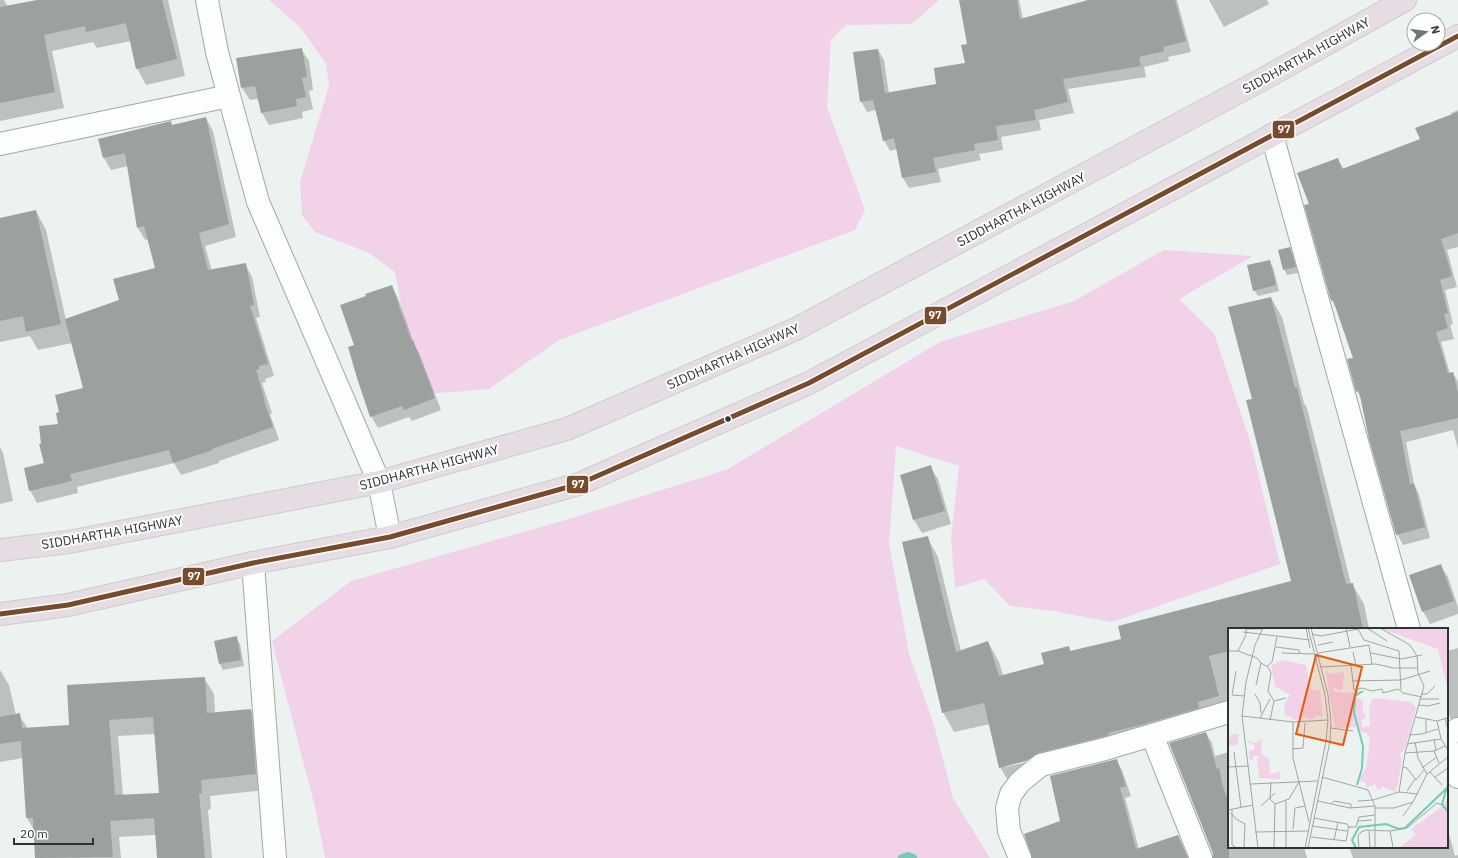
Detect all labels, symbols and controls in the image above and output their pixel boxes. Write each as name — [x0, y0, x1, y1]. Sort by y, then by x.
north arrow — [1406, 12, 1446, 52]
street label: SIDDHARTHA HIGHWAY — [1239, 13, 1373, 98]
text: N — [1428, 24, 1443, 35]
line badge: 97 — [1272, 120, 1295, 139]
text: 97 — [1277, 122, 1291, 136]
street label: SIDDHARTHA HIGHWAY — [954, 168, 1089, 251]
line badge: 97 — [924, 306, 947, 325]
text: 97 — [928, 308, 942, 322]
street label: SIDDHARTHA HIGHWAY — [664, 319, 802, 393]
unlabelled marker — [723, 414, 733, 424]
street label: SIDDHARTHA HIGHWAY — [358, 441, 501, 494]
line badge: 97 — [566, 475, 589, 494]
text: 97 — [571, 477, 585, 491]
street label: SIDDHARTHA HIGHWAY — [40, 512, 184, 553]
line badge: 97 — [182, 567, 205, 586]
text: 97 — [187, 569, 201, 583]
inset map — [1228, 628, 1448, 848]
scale bar — [14, 820, 93, 846]
text: 20 m — [20, 826, 48, 841]

